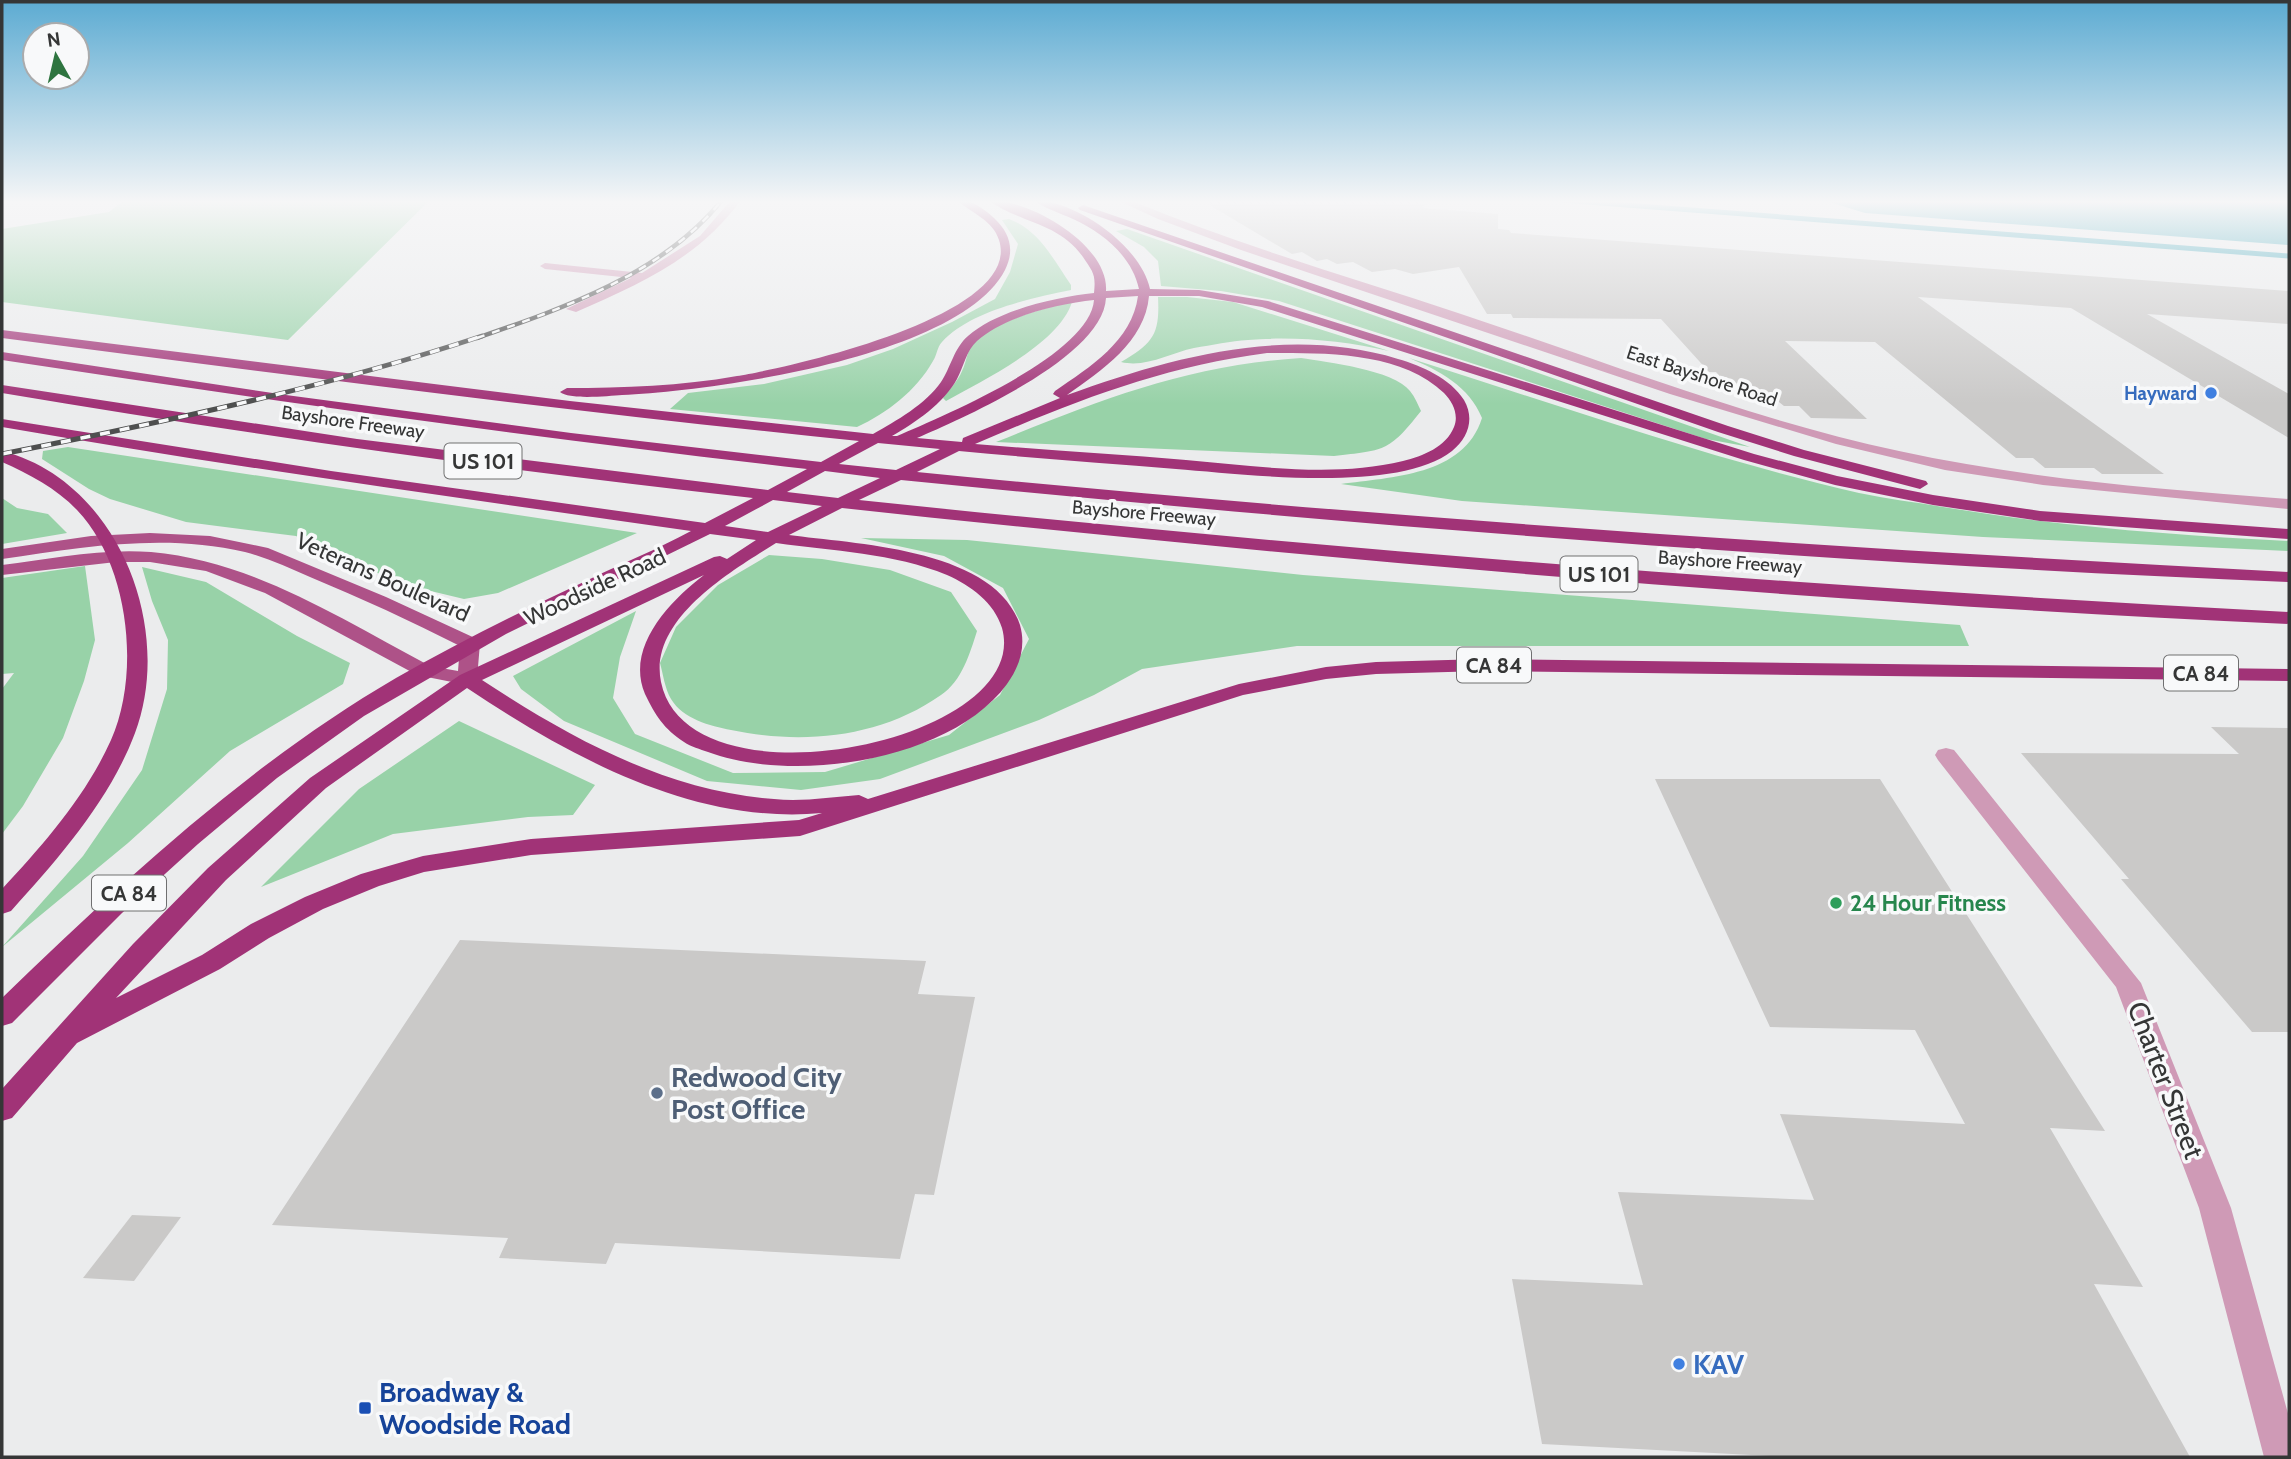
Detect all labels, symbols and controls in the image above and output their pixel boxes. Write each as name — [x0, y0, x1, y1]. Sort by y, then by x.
north arrow — [21, 21, 91, 91]
text: N — [45, 27, 62, 52]
street label: East Bayshore Road — [1624, 341, 1780, 411]
place label: Hayward — [2124, 382, 2197, 405]
marker: Hayward — [2203, 385, 2219, 401]
street label: Bayshore Freeway — [280, 401, 426, 443]
road number: US 101 — [444, 444, 522, 478]
street label: Bayshore Freeway — [1071, 495, 1217, 531]
street label: Veterans Boulevard — [292, 526, 474, 628]
street label: Woodside Road — [520, 542, 670, 632]
street label: Bayshore Freeway — [1657, 545, 1803, 579]
road number: US 101 — [1560, 556, 1638, 592]
road number: CA 84 — [1457, 648, 1531, 682]
road number: CA 84 — [2164, 656, 2238, 690]
road number: CA 84 — [92, 876, 166, 910]
place label: 24 Hour Fitness — [1850, 889, 2006, 917]
marker: 24 Hour Fitness — [1828, 895, 1844, 911]
street label: Charter Street — [2120, 997, 2212, 1163]
place label: Redwood City Post Office — [671, 1060, 842, 1126]
marker: Redwood City Post Office — [649, 1085, 665, 1101]
place label: KAV — [1693, 1347, 1745, 1381]
marker: KAV — [1671, 1356, 1687, 1372]
place label: Broadway & Woodside Road — [379, 1375, 571, 1441]
marker: Broadway & Woodside Road — [357, 1400, 373, 1416]

